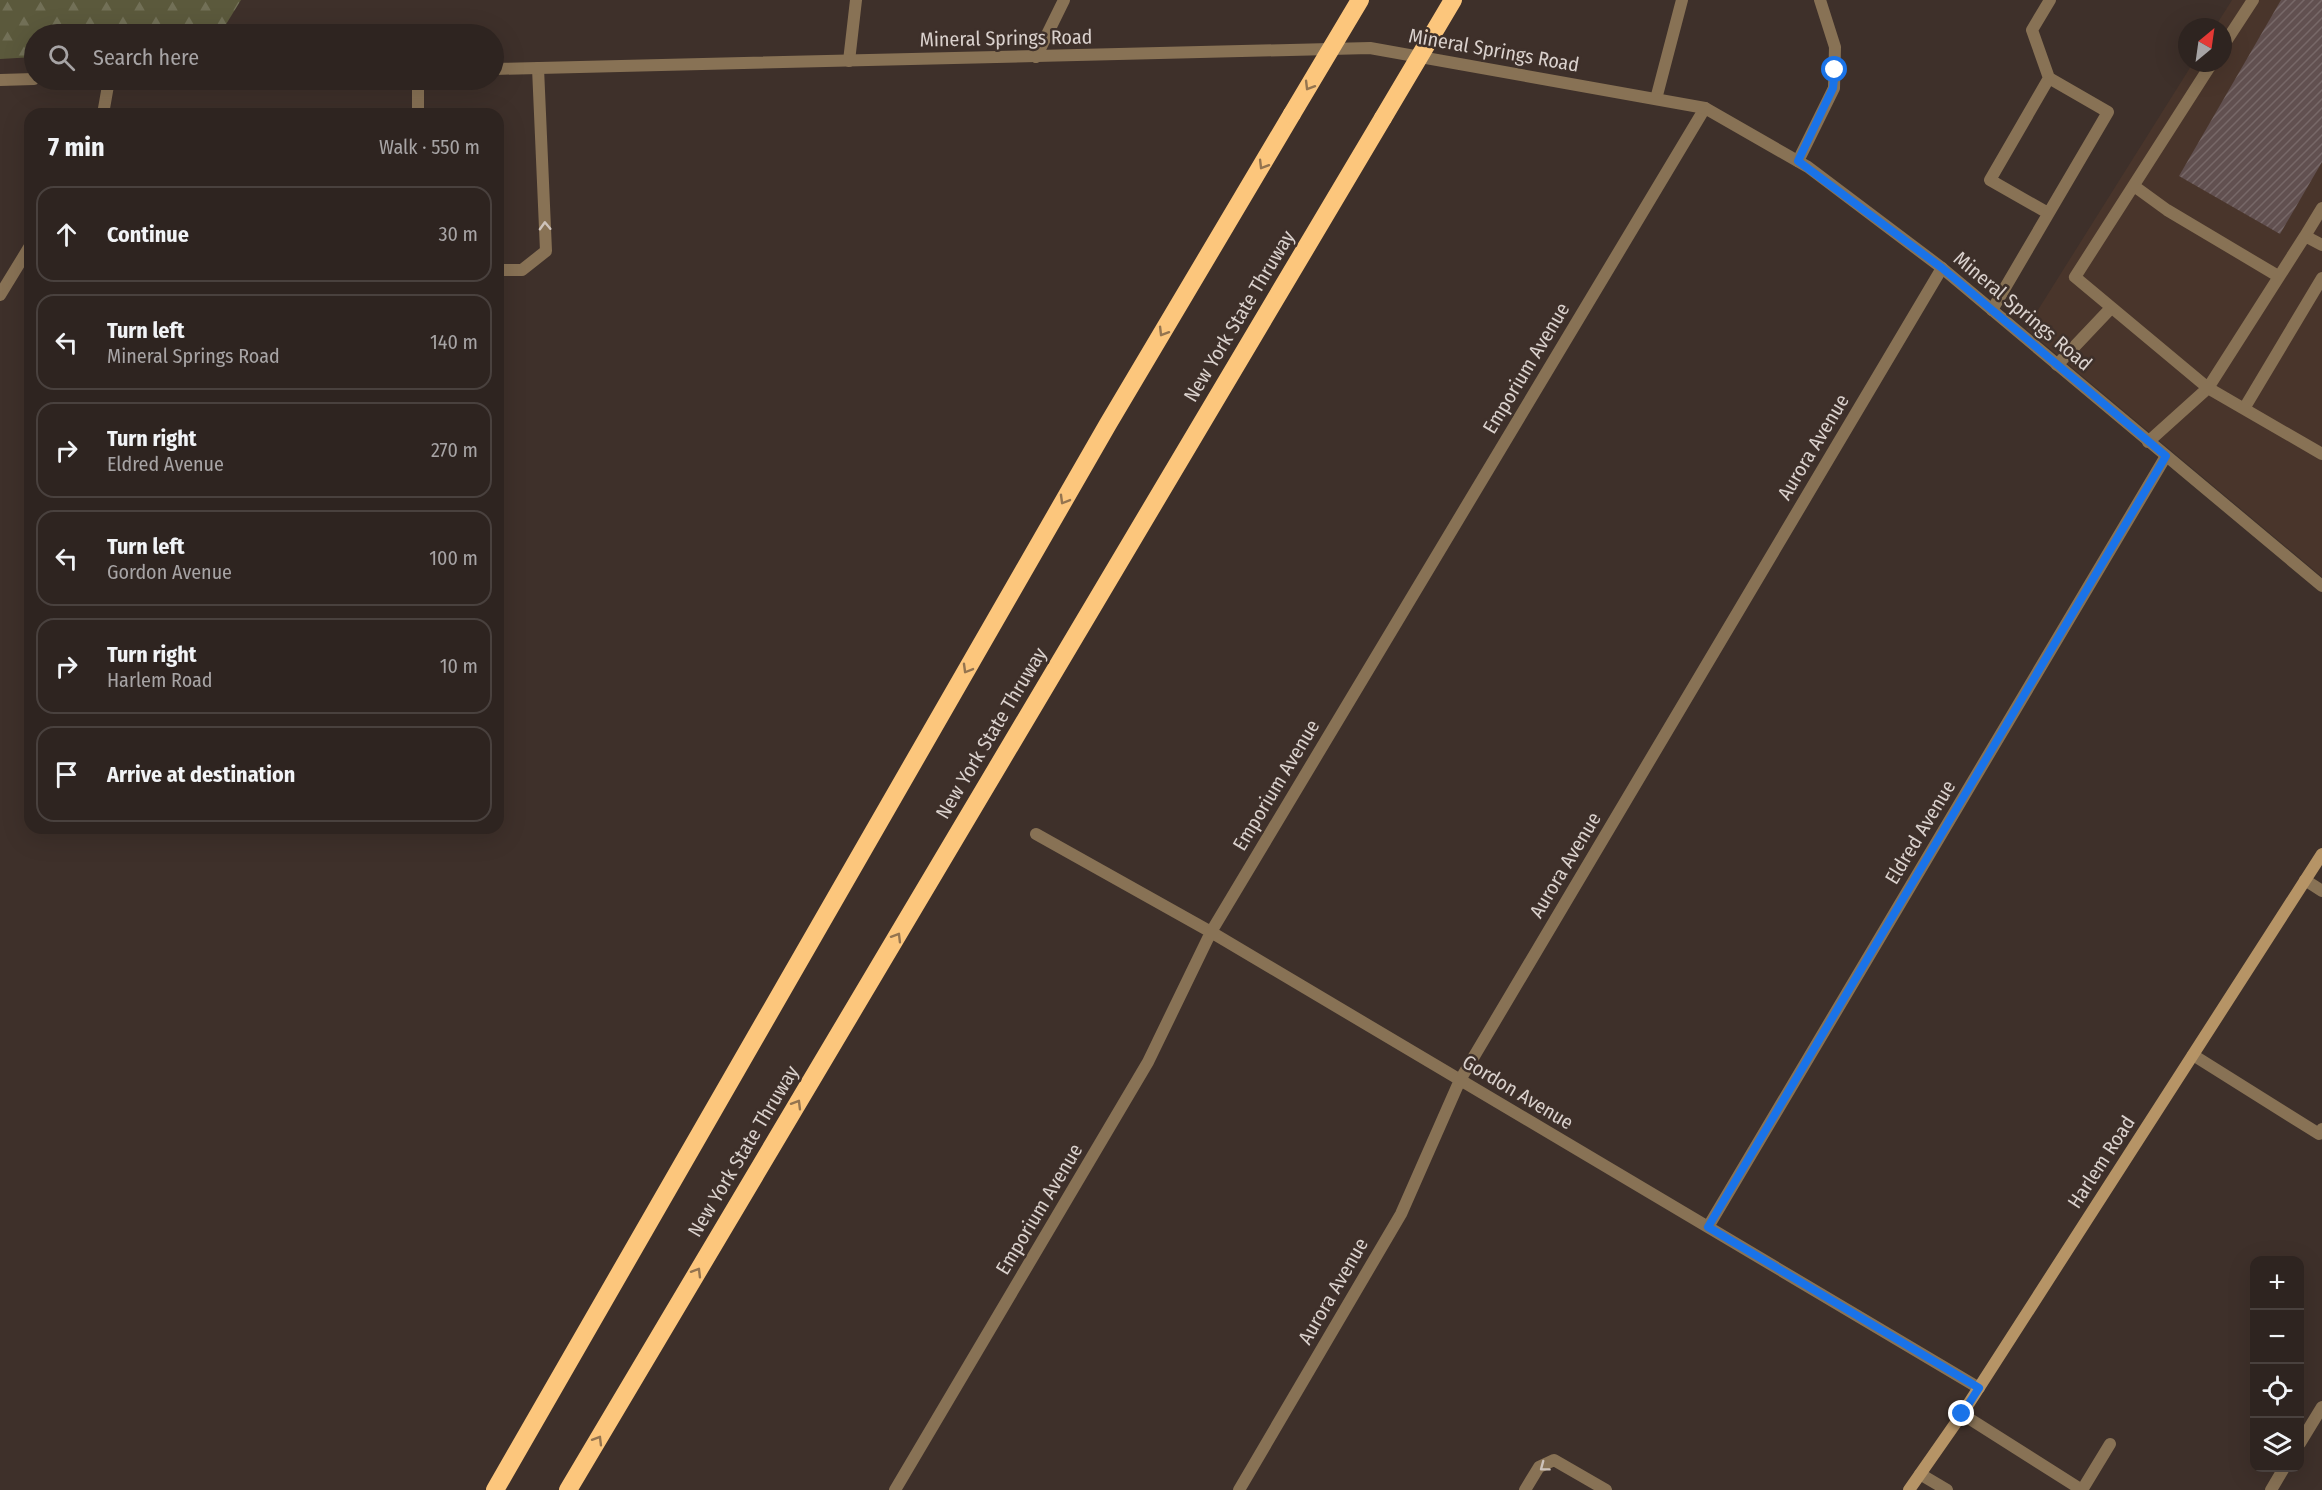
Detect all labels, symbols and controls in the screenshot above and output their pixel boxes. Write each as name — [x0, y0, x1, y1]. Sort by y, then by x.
north arrow — [2178, 18, 2232, 72]
street label: Mineral Springs Road — [1407, 23, 1581, 77]
search box — [24, 24, 504, 90]
street label: Mineral Springs Road — [919, 24, 1093, 52]
icon: search — [45, 41, 78, 74]
text: Search here — [93, 44, 199, 71]
route start — [1821, 56, 1847, 82]
one-way arrow — [1305, 80, 1316, 90]
text: 7 min — [48, 132, 105, 163]
text: Walk · 550 m — [379, 135, 480, 159]
one-way arrow — [1258, 159, 1270, 169]
icon: ahead — [50, 218, 83, 251]
text: Continue — [107, 221, 189, 248]
one-way arrow — [538, 221, 551, 230]
text: 30 m — [438, 222, 478, 246]
street label: New York State Thruway — [1178, 226, 1300, 406]
street label: Mineral Springs Road — [1949, 246, 2097, 376]
street label: Emporium Avenue — [1478, 298, 1574, 438]
text: Turn left — [107, 317, 185, 344]
icon: left — [50, 326, 83, 359]
one-way arrow — [1158, 326, 1170, 336]
text: 140 m — [430, 330, 478, 354]
text: Mineral Springs Road — [107, 344, 280, 368]
street label: Aurora Avenue — [1772, 390, 1854, 504]
text: Turn right — [107, 425, 196, 452]
icon: right — [50, 434, 83, 467]
text: 270 m — [431, 438, 478, 462]
text: Eldred Avenue — [107, 452, 224, 476]
one-way arrow — [1060, 494, 1071, 504]
text: Turn left — [107, 533, 185, 560]
icon: left — [50, 542, 83, 575]
text: 100 m — [429, 546, 478, 570]
text: Gordon Avenue — [107, 560, 232, 584]
text: Turn right — [107, 641, 196, 668]
street label: New York State Thruway — [930, 643, 1052, 823]
icon: right — [50, 650, 83, 683]
text: 10 m — [440, 654, 478, 678]
one-way arrow — [963, 663, 974, 674]
text: Harlem Road — [107, 668, 213, 692]
street label: Emporium Avenue — [1228, 715, 1324, 855]
icon: arrive — [50, 758, 83, 791]
text: Arrive at destination — [107, 761, 295, 788]
street label: Eldred Avenue — [1880, 776, 1960, 888]
street label: Aurora Avenue — [1524, 808, 1606, 922]
one-way arrow — [889, 933, 901, 943]
street label: Gordon Avenue — [1458, 1050, 1578, 1134]
street label: New York State Thruway — [682, 1061, 804, 1241]
one-way arrow — [790, 1100, 801, 1110]
street label: Harlem Road — [2062, 1111, 2140, 1213]
street label: Emporium Avenue — [991, 1139, 1087, 1279]
street label: Aurora Avenue — [1293, 1234, 1373, 1348]
map controls — [2250, 1256, 2304, 1472]
button: + — [2250, 1256, 2304, 1310]
one-way arrow — [690, 1268, 702, 1278]
button: − — [2250, 1310, 2304, 1364]
button: locate — [2250, 1364, 2304, 1418]
route end — [1948, 1400, 1974, 1426]
button: layers — [2250, 1418, 2304, 1472]
one-way arrow — [590, 1436, 602, 1446]
one-way arrow — [1540, 1460, 1551, 1471]

